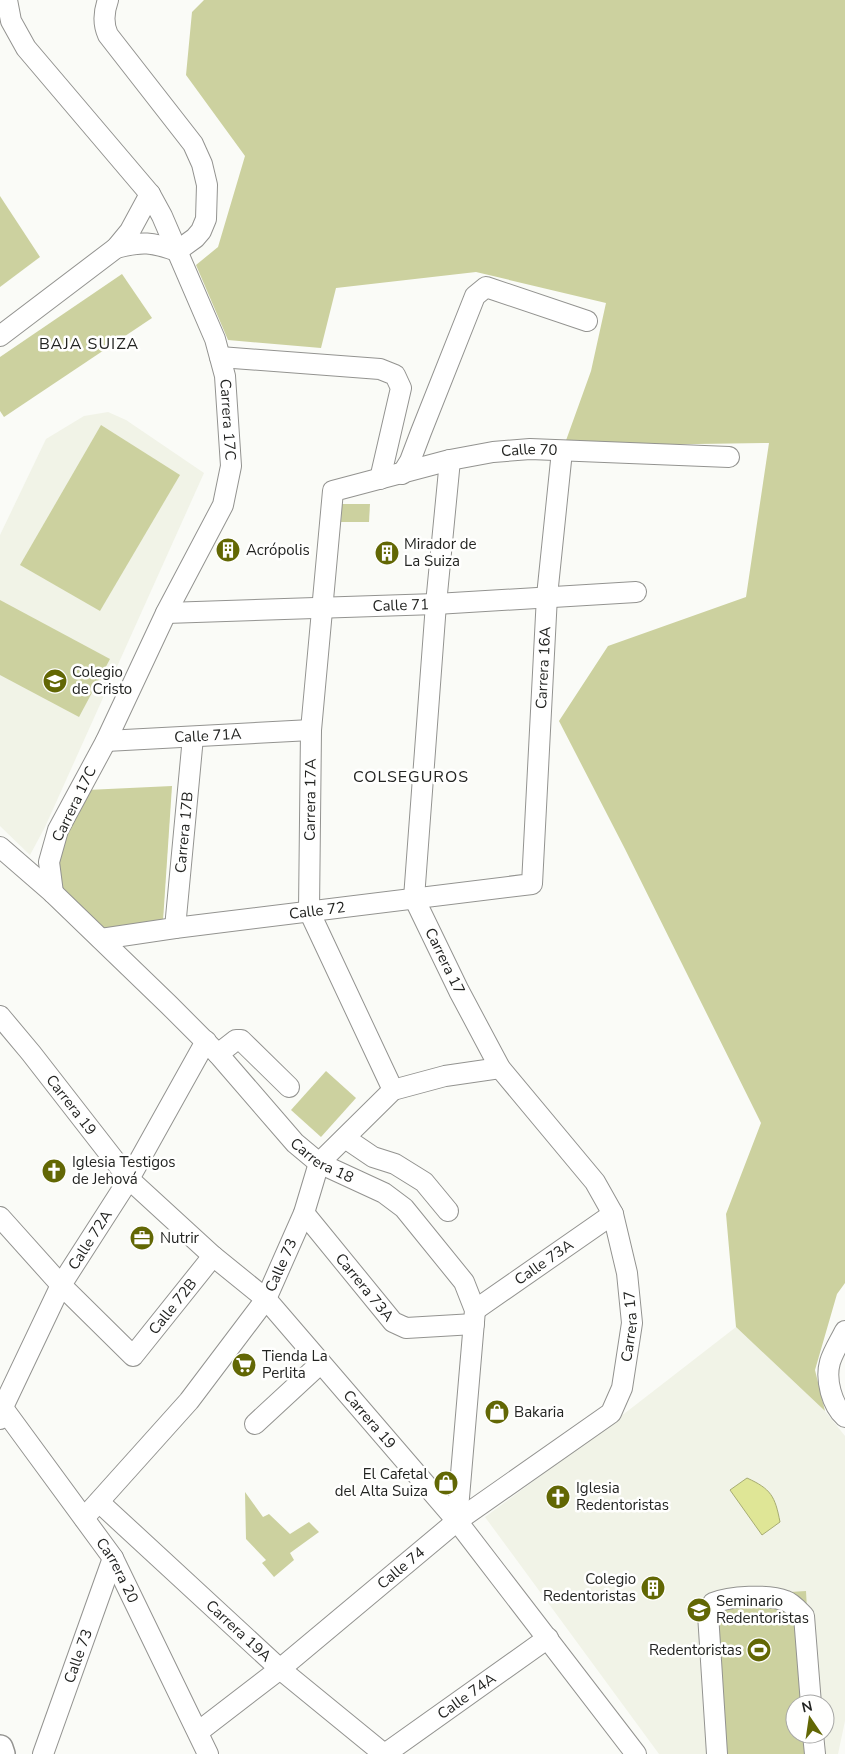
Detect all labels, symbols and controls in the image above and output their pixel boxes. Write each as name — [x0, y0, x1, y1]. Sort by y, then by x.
district label: BAJA SUIZA — [39, 333, 139, 355]
street label: Carrera 17C — [215, 378, 241, 461]
street label: Calle 70 — [500, 439, 558, 461]
place label: Mirador de La Suiza — [404, 534, 477, 571]
building icon: Acrópolis — [215, 537, 241, 563]
place label: Acrópolis — [246, 540, 310, 560]
building icon: Mirador de La Suiza — [374, 540, 400, 566]
street label: Calle 71 — [372, 594, 429, 616]
street label: Carrera 16A — [531, 626, 555, 710]
place label: Colegio de Cristo — [72, 662, 132, 699]
school or university icon: Colegio de Cristo — [42, 668, 68, 694]
street label: Calle 71A — [174, 724, 242, 747]
street label: Carrera 17A — [300, 758, 321, 841]
street label: Carrera 17C — [47, 763, 101, 845]
district label: COLSEGUROS — [353, 766, 469, 788]
street label: Carrera 17B — [170, 791, 198, 874]
street label: Calle 72 — [288, 897, 346, 924]
street label: Carrera 17 — [420, 924, 470, 998]
street label: Carrera 19 — [41, 1070, 101, 1139]
street label: Carrera 18 — [286, 1133, 357, 1188]
place label: Iglesia Testigos de Jehová — [72, 1152, 176, 1189]
church icon: Iglesia Testigos de Jehová — [41, 1158, 67, 1184]
street label: Calle 72A — [63, 1206, 117, 1274]
office icon: Nutrir — [129, 1225, 155, 1251]
place label: Nutrir — [160, 1228, 200, 1248]
street label: Calle 73 — [260, 1235, 302, 1295]
street label: Calle 73A — [511, 1235, 577, 1289]
street label: Carrera 73A — [331, 1249, 399, 1326]
street label: Calle 72B — [144, 1274, 201, 1339]
street label: Carrera 17 — [616, 1290, 642, 1363]
place label: Tienda La Perlita — [262, 1346, 328, 1383]
supermarket icon: Tienda La Perlita — [231, 1352, 257, 1378]
street label: Carrera 19 — [339, 1386, 401, 1453]
shop icon: Bakaria — [484, 1399, 510, 1425]
place label: Bakaria — [514, 1402, 564, 1422]
place label: El Cafetal del Alta Suiza — [335, 1464, 429, 1501]
shop icon: El Cafetal del Alta Suiza — [433, 1470, 459, 1496]
place label: Iglesia Redentoristas — [576, 1478, 669, 1515]
church icon: Iglesia Redentoristas — [545, 1484, 571, 1510]
street label: Carrera 20 — [91, 1534, 143, 1606]
street label: Calle 74 — [373, 1542, 429, 1594]
place label: Colegio Redentoristas — [543, 1569, 636, 1606]
building icon: Colegio Redentoristas — [640, 1575, 666, 1601]
place label: Seminario Redentoristas — [716, 1591, 809, 1628]
street label: Carrera 19A — [202, 1596, 276, 1666]
school or university icon: Seminario Redentoristas — [686, 1597, 712, 1623]
street label: Calle 73 — [59, 1626, 97, 1686]
sports icon: Redentoristas — [746, 1637, 772, 1663]
place label: Redentoristas — [649, 1640, 742, 1660]
street label: Calle 74A — [433, 1668, 500, 1724]
north arrow — [785, 1694, 835, 1744]
text: N — [800, 1696, 814, 1717]

